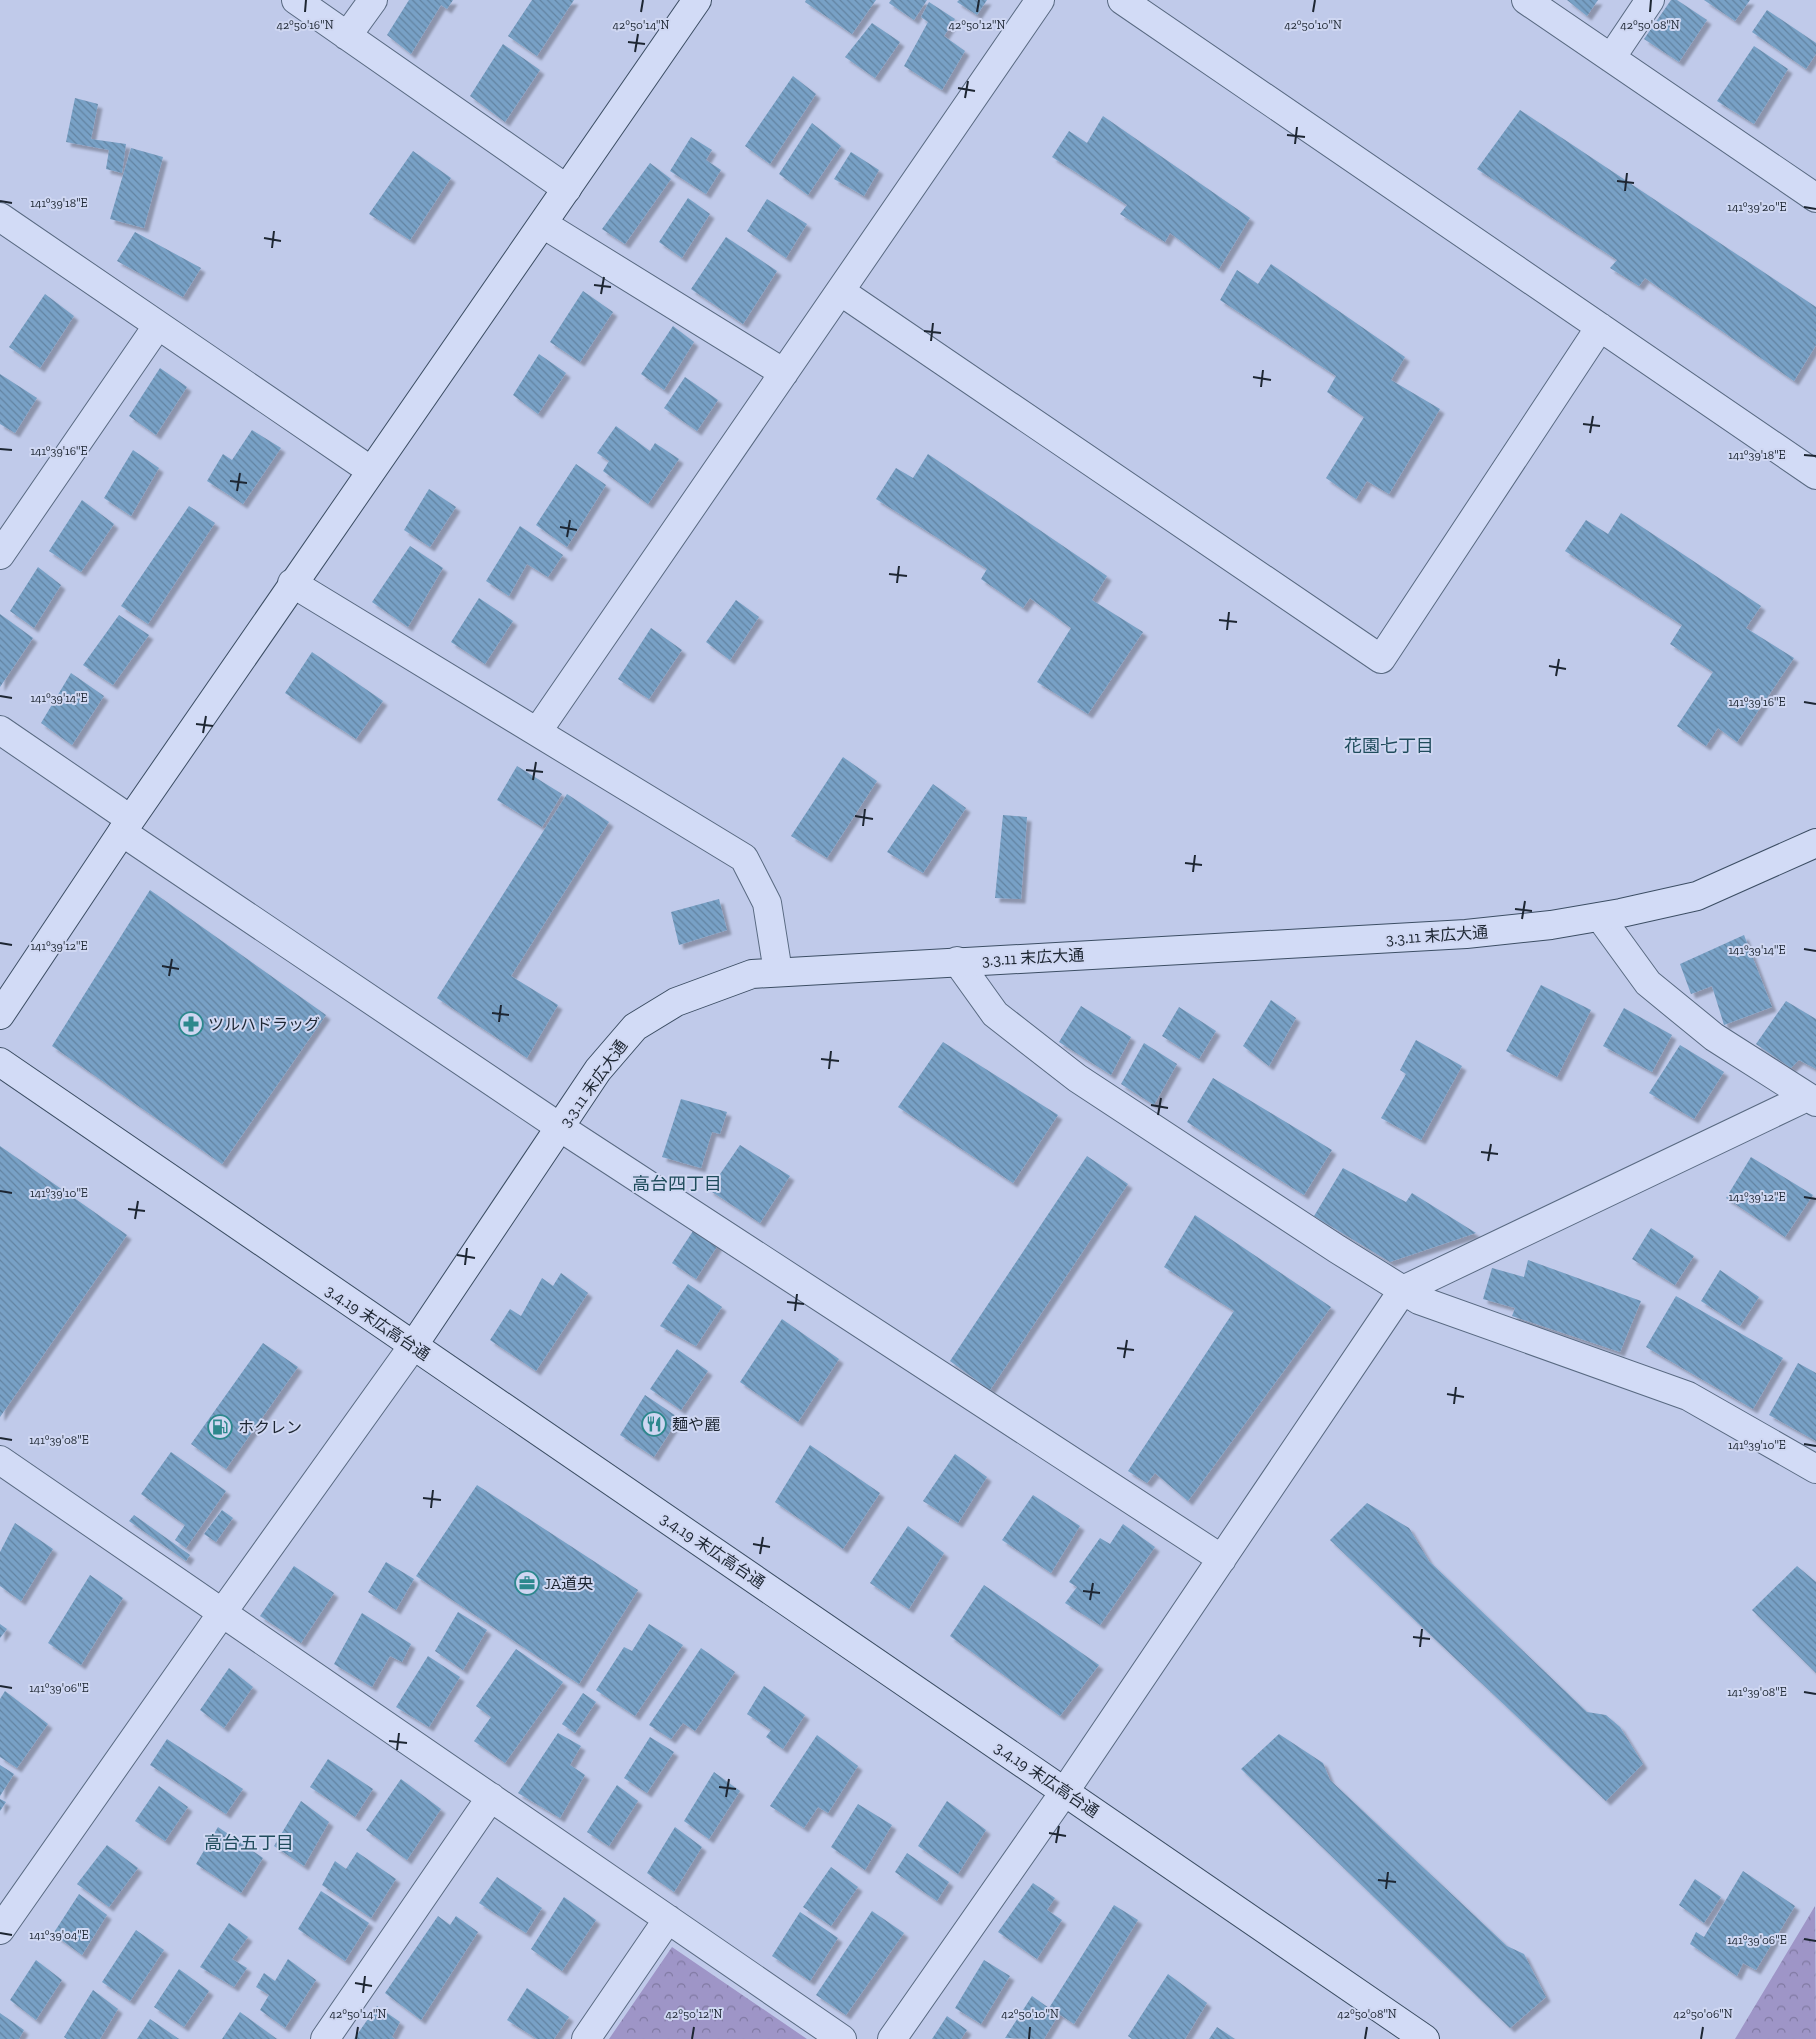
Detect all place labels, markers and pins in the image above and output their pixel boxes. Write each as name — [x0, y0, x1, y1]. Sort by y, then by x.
pharmacy icon: ツルハドラッグ — [178, 1011, 204, 1037]
place label: ツルハドラッグ — [208, 1015, 320, 1034]
restaurant icon: 麺や麗 — [641, 1411, 667, 1437]
fuel station icon: ホクレン — [207, 1414, 233, 1440]
place label: 麺や麗 — [672, 1415, 720, 1434]
place label: ホクレン — [238, 1418, 302, 1437]
office icon: JA道央 — [514, 1570, 540, 1596]
place label: JA道央 — [544, 1574, 593, 1593]

